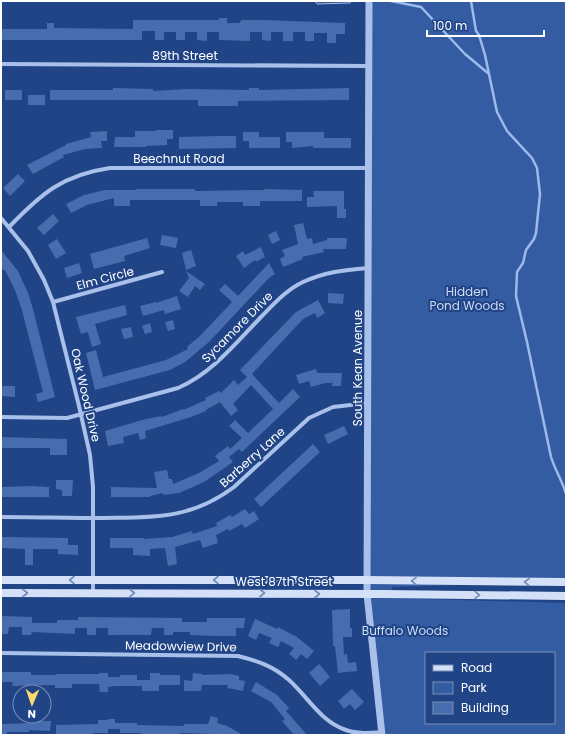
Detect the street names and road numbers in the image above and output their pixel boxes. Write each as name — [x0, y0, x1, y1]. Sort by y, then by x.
street label: 89th Street — [152, 47, 218, 64]
street label: Beechnut Road — [133, 150, 225, 167]
street label: Elm Circle — [74, 262, 136, 294]
street label: Sycamore Drive — [198, 288, 276, 366]
street label: South Kean Avenue — [349, 310, 366, 426]
street label: Oak Wood Drive — [67, 347, 105, 443]
street label: Barberry Lane — [216, 423, 288, 491]
street label: West 87th Street — [235, 573, 333, 590]
street label: Meadowview Drive — [125, 637, 237, 655]

